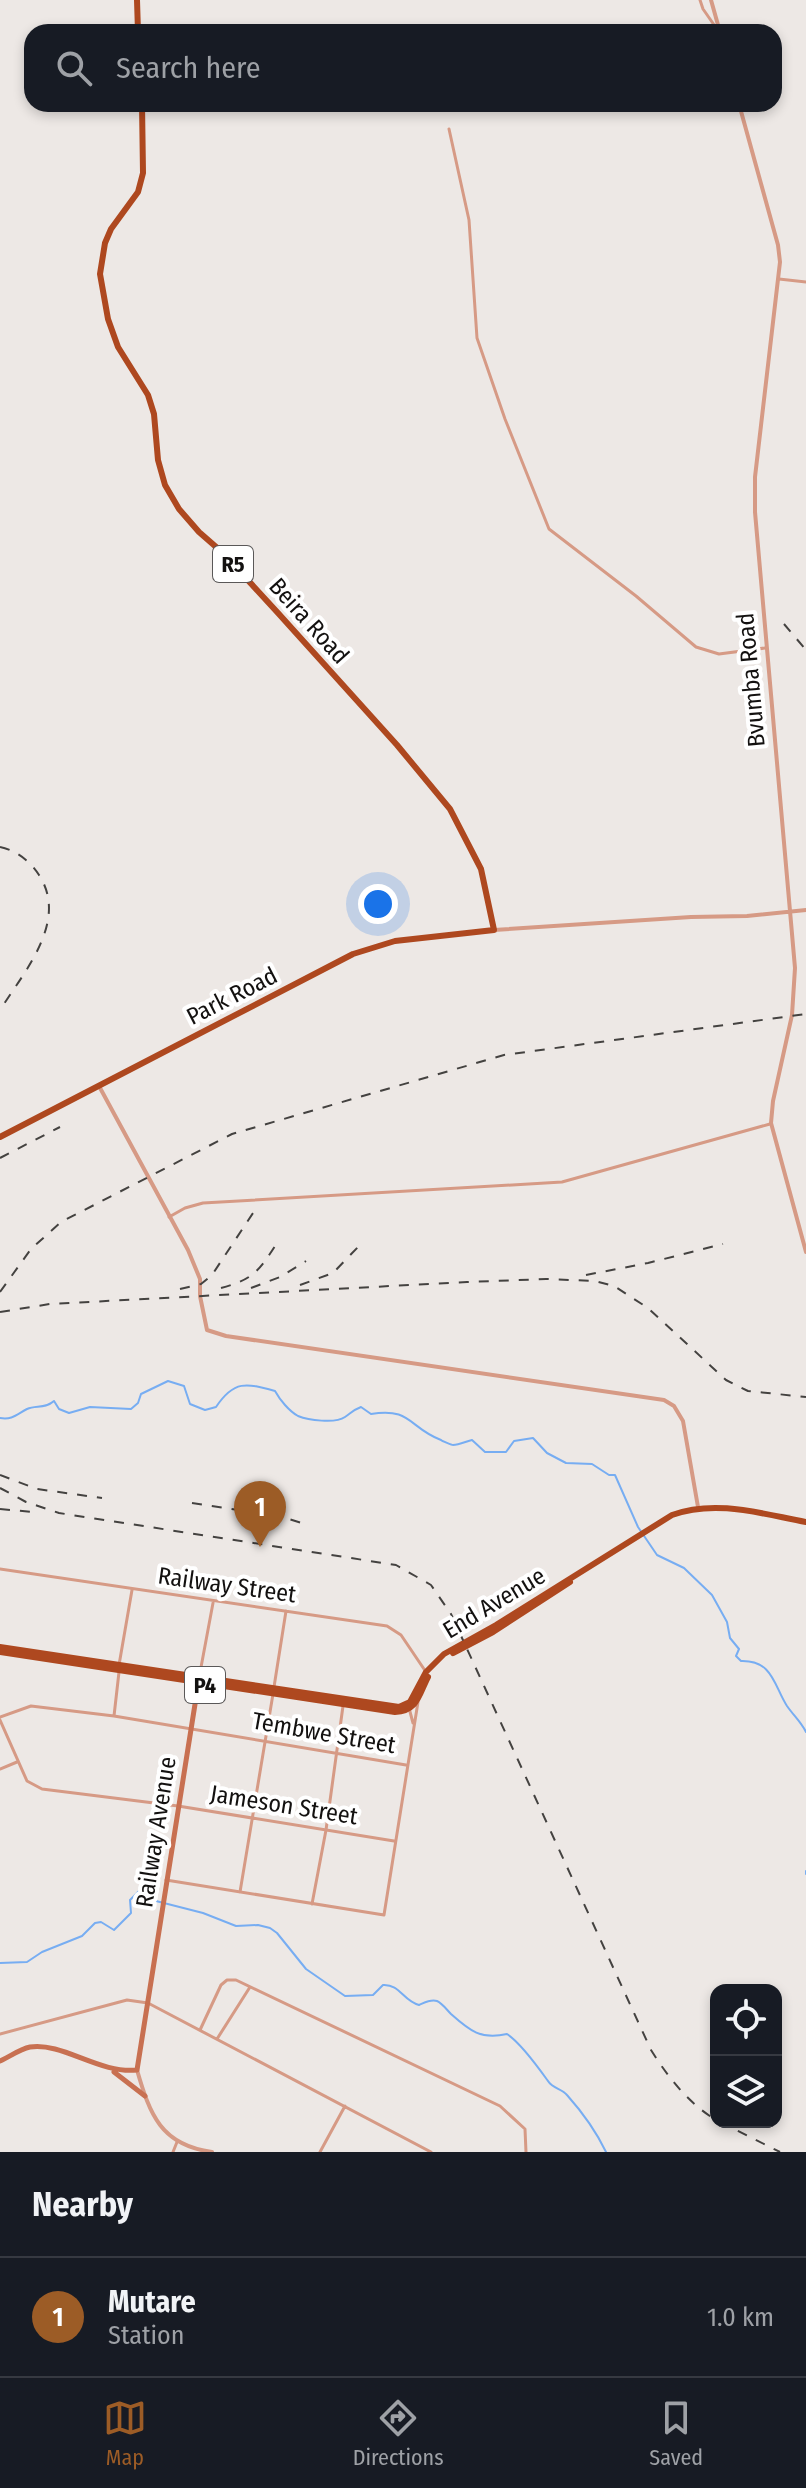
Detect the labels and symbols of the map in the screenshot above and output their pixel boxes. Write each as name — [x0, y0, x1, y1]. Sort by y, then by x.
road number: R5 — [213, 546, 253, 582]
street label: Beira Road — [263, 572, 355, 670]
street label: Bvumba Road — [731, 612, 771, 748]
your location — [358, 884, 398, 924]
street label: Park Road — [182, 961, 282, 1031]
pin: 1 — [234, 1481, 286, 1547]
street label: Railway Street — [156, 1561, 298, 1609]
street label: End Avenue — [438, 1562, 550, 1644]
road number: P4 — [185, 1667, 225, 1703]
street label: Tembwe Street — [250, 1707, 398, 1759]
street label: Railway Avenue — [130, 1755, 182, 1909]
street label: Jameson Street — [208, 1780, 360, 1830]

